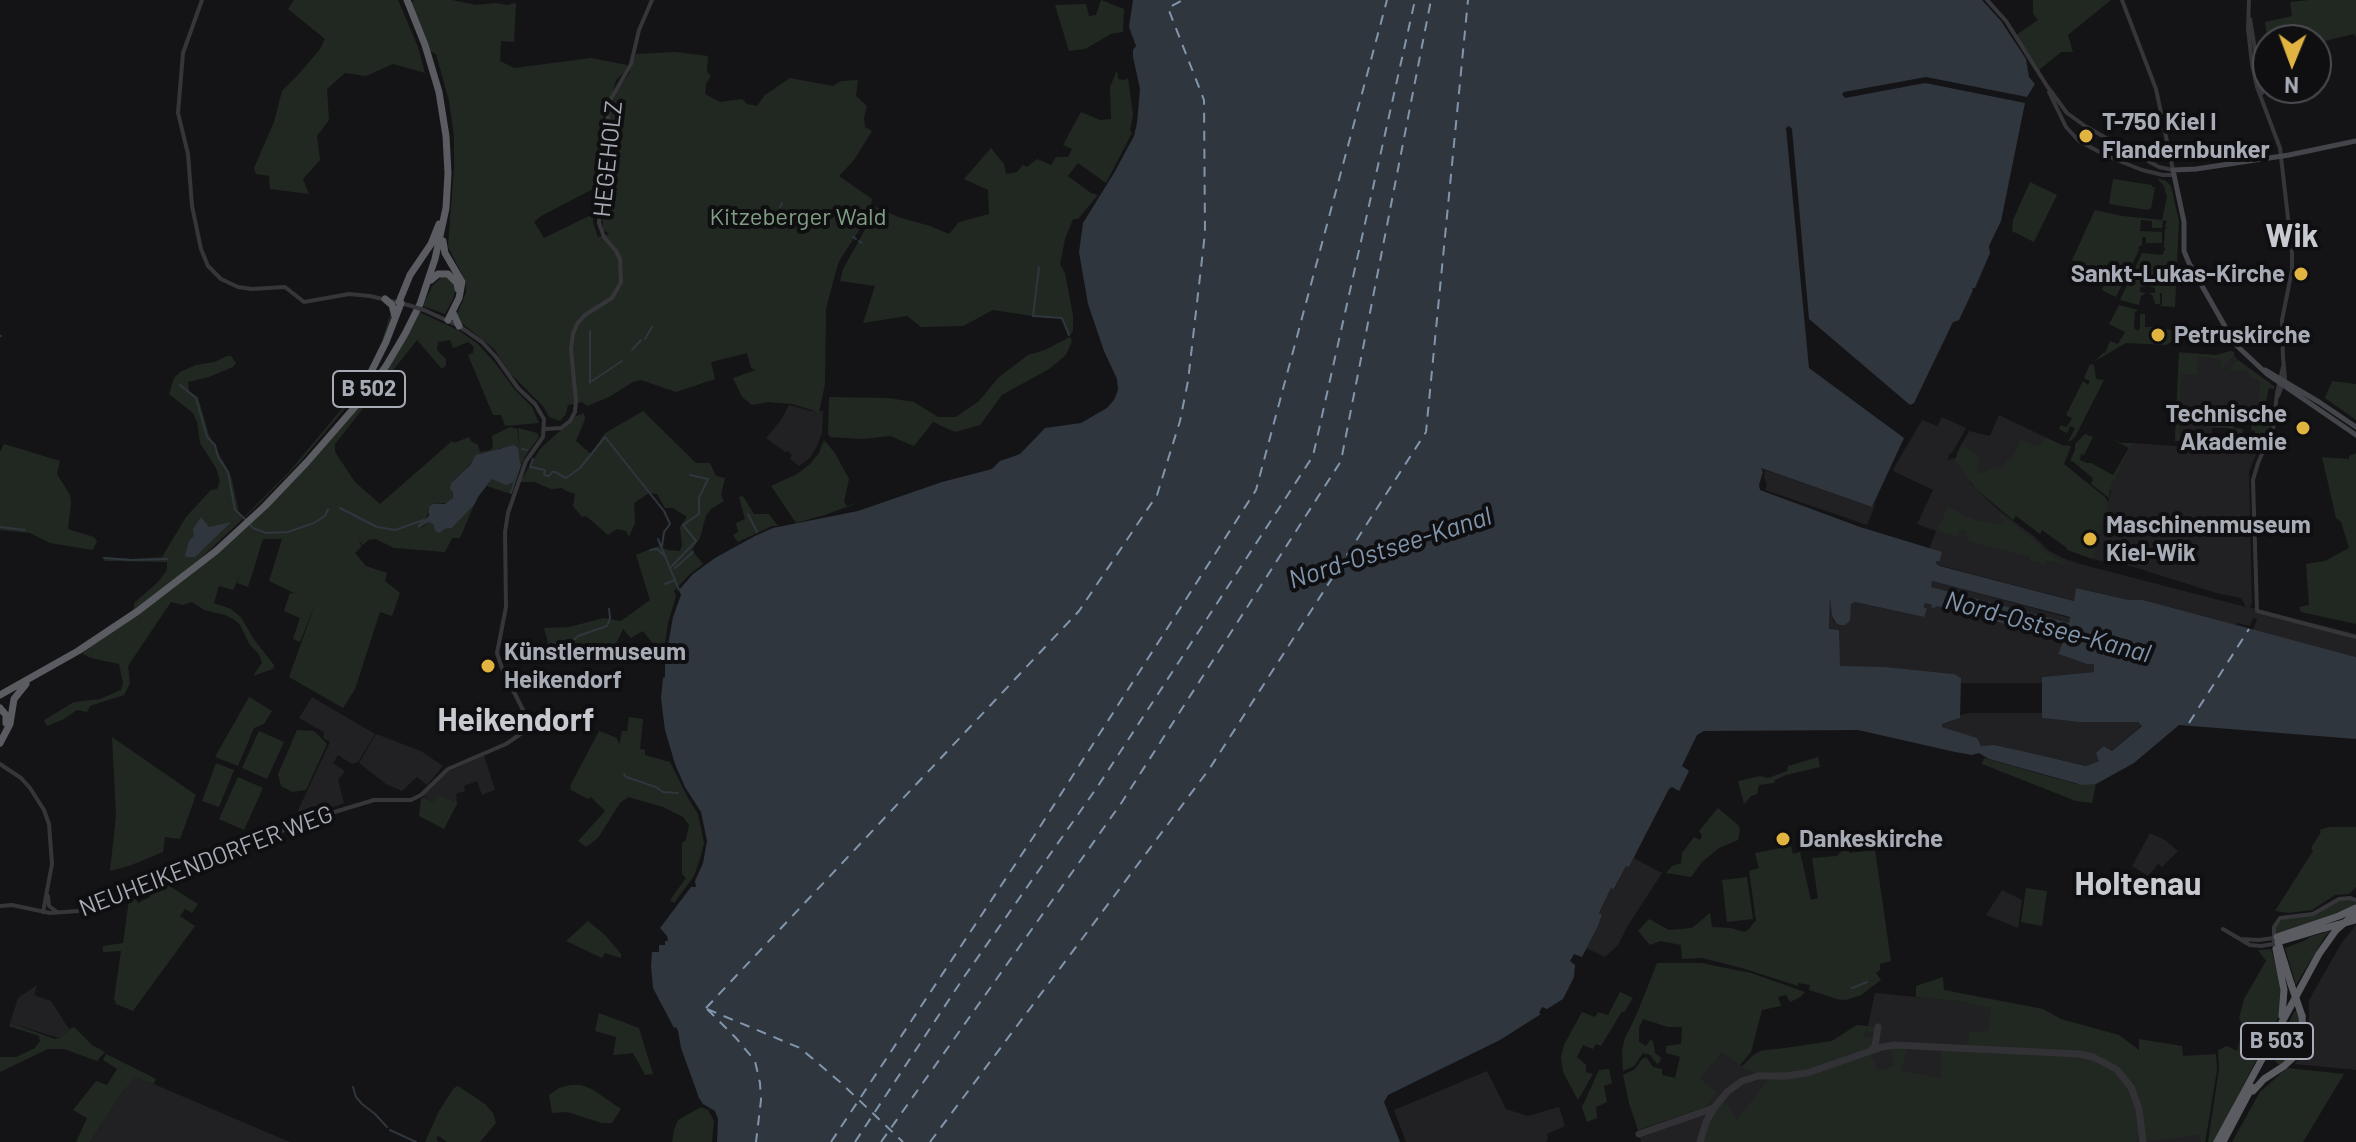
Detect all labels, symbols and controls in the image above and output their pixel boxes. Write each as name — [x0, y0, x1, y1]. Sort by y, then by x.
north arrow — [2252, 24, 2332, 104]
text: N — [2284, 73, 2299, 99]
street label: HEGEHOLZ — [588, 99, 628, 219]
place label: T-750 Kiel I Flandernbunker — [2102, 108, 2270, 164]
marker: T-750 Kiel I Flandernbunker — [2077, 127, 2095, 145]
park label: Kitzeberger Wald — [709, 203, 887, 231]
district label: Wik — [2265, 217, 2319, 255]
place label: Sankt-Lukas-Kirche — [2071, 260, 2285, 288]
marker: Sankt-Lukas-Kirche — [2292, 265, 2310, 283]
place label: Petruskirche — [2174, 321, 2311, 349]
marker: Petruskirche — [2149, 326, 2167, 344]
road number: B 502 — [333, 371, 405, 407]
place label: Technische Akademie — [2166, 400, 2287, 456]
marker: Technische Akademie — [2294, 419, 2312, 437]
water label: Nord-Ostsee-Kanal — [1285, 500, 1495, 596]
place label: Maschinenmuseum Kiel-Wik — [2106, 511, 2311, 567]
marker: Maschinenmuseum Kiel-Wik — [2081, 530, 2099, 548]
water label: Nord-Ostsee-Kanal — [1942, 585, 2154, 669]
place label: Künstlermuseum Heikendorf — [504, 638, 686, 694]
marker: Künstlermuseum Heikendorf — [479, 657, 497, 675]
district label: Heikendorf — [438, 701, 594, 739]
street label: NEUHEIKENDORFER WEG — [75, 799, 337, 923]
place label: Dankeskirche — [1799, 825, 1943, 853]
marker: Dankeskirche — [1774, 830, 1792, 848]
district label: Holtenau — [2075, 865, 2201, 903]
road number: B 503 — [2241, 1023, 2313, 1059]

